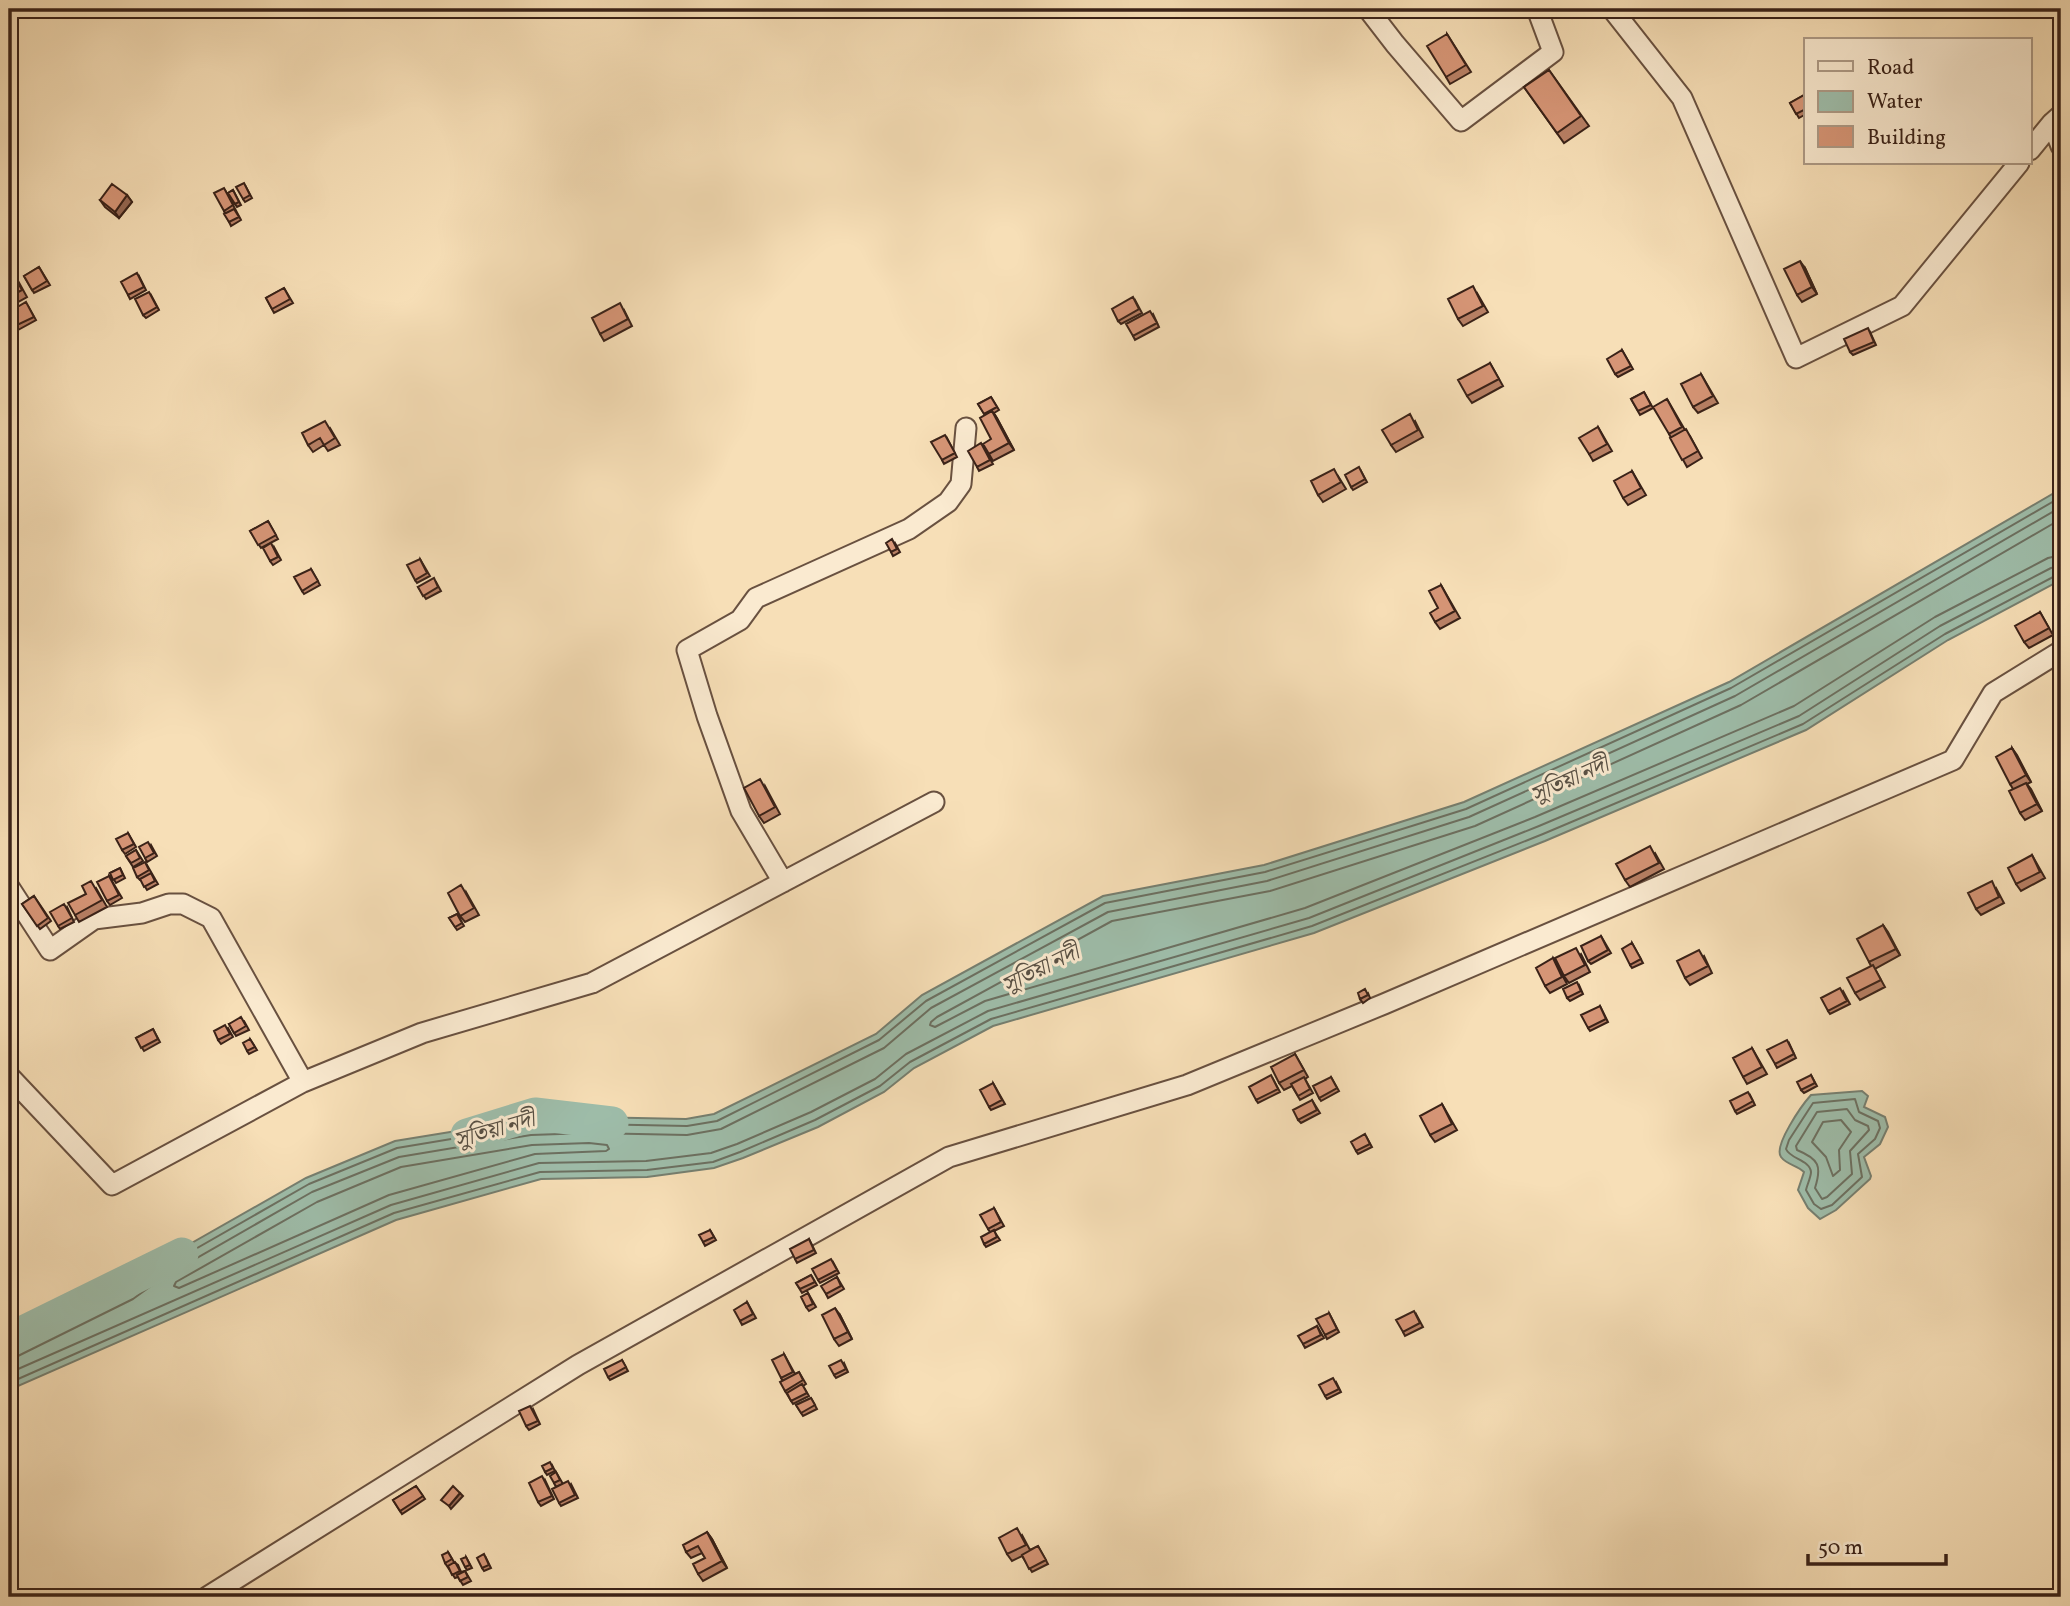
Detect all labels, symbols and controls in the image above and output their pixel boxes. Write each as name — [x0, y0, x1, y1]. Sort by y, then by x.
legend — [1804, 38, 2032, 164]
text: Road — [1867, 54, 1914, 83]
text: Water — [1867, 88, 1923, 117]
text: Building — [1867, 124, 1946, 153]
water label: সুতিয়া নদী — [1526, 748, 1616, 812]
water label: সুতিয়া নদী — [997, 936, 1087, 1002]
water label: সুতিয়া নদী — [451, 1103, 541, 1158]
scale bar — [1808, 1522, 1946, 1566]
text: 50 m — [1818, 1534, 1863, 1563]

